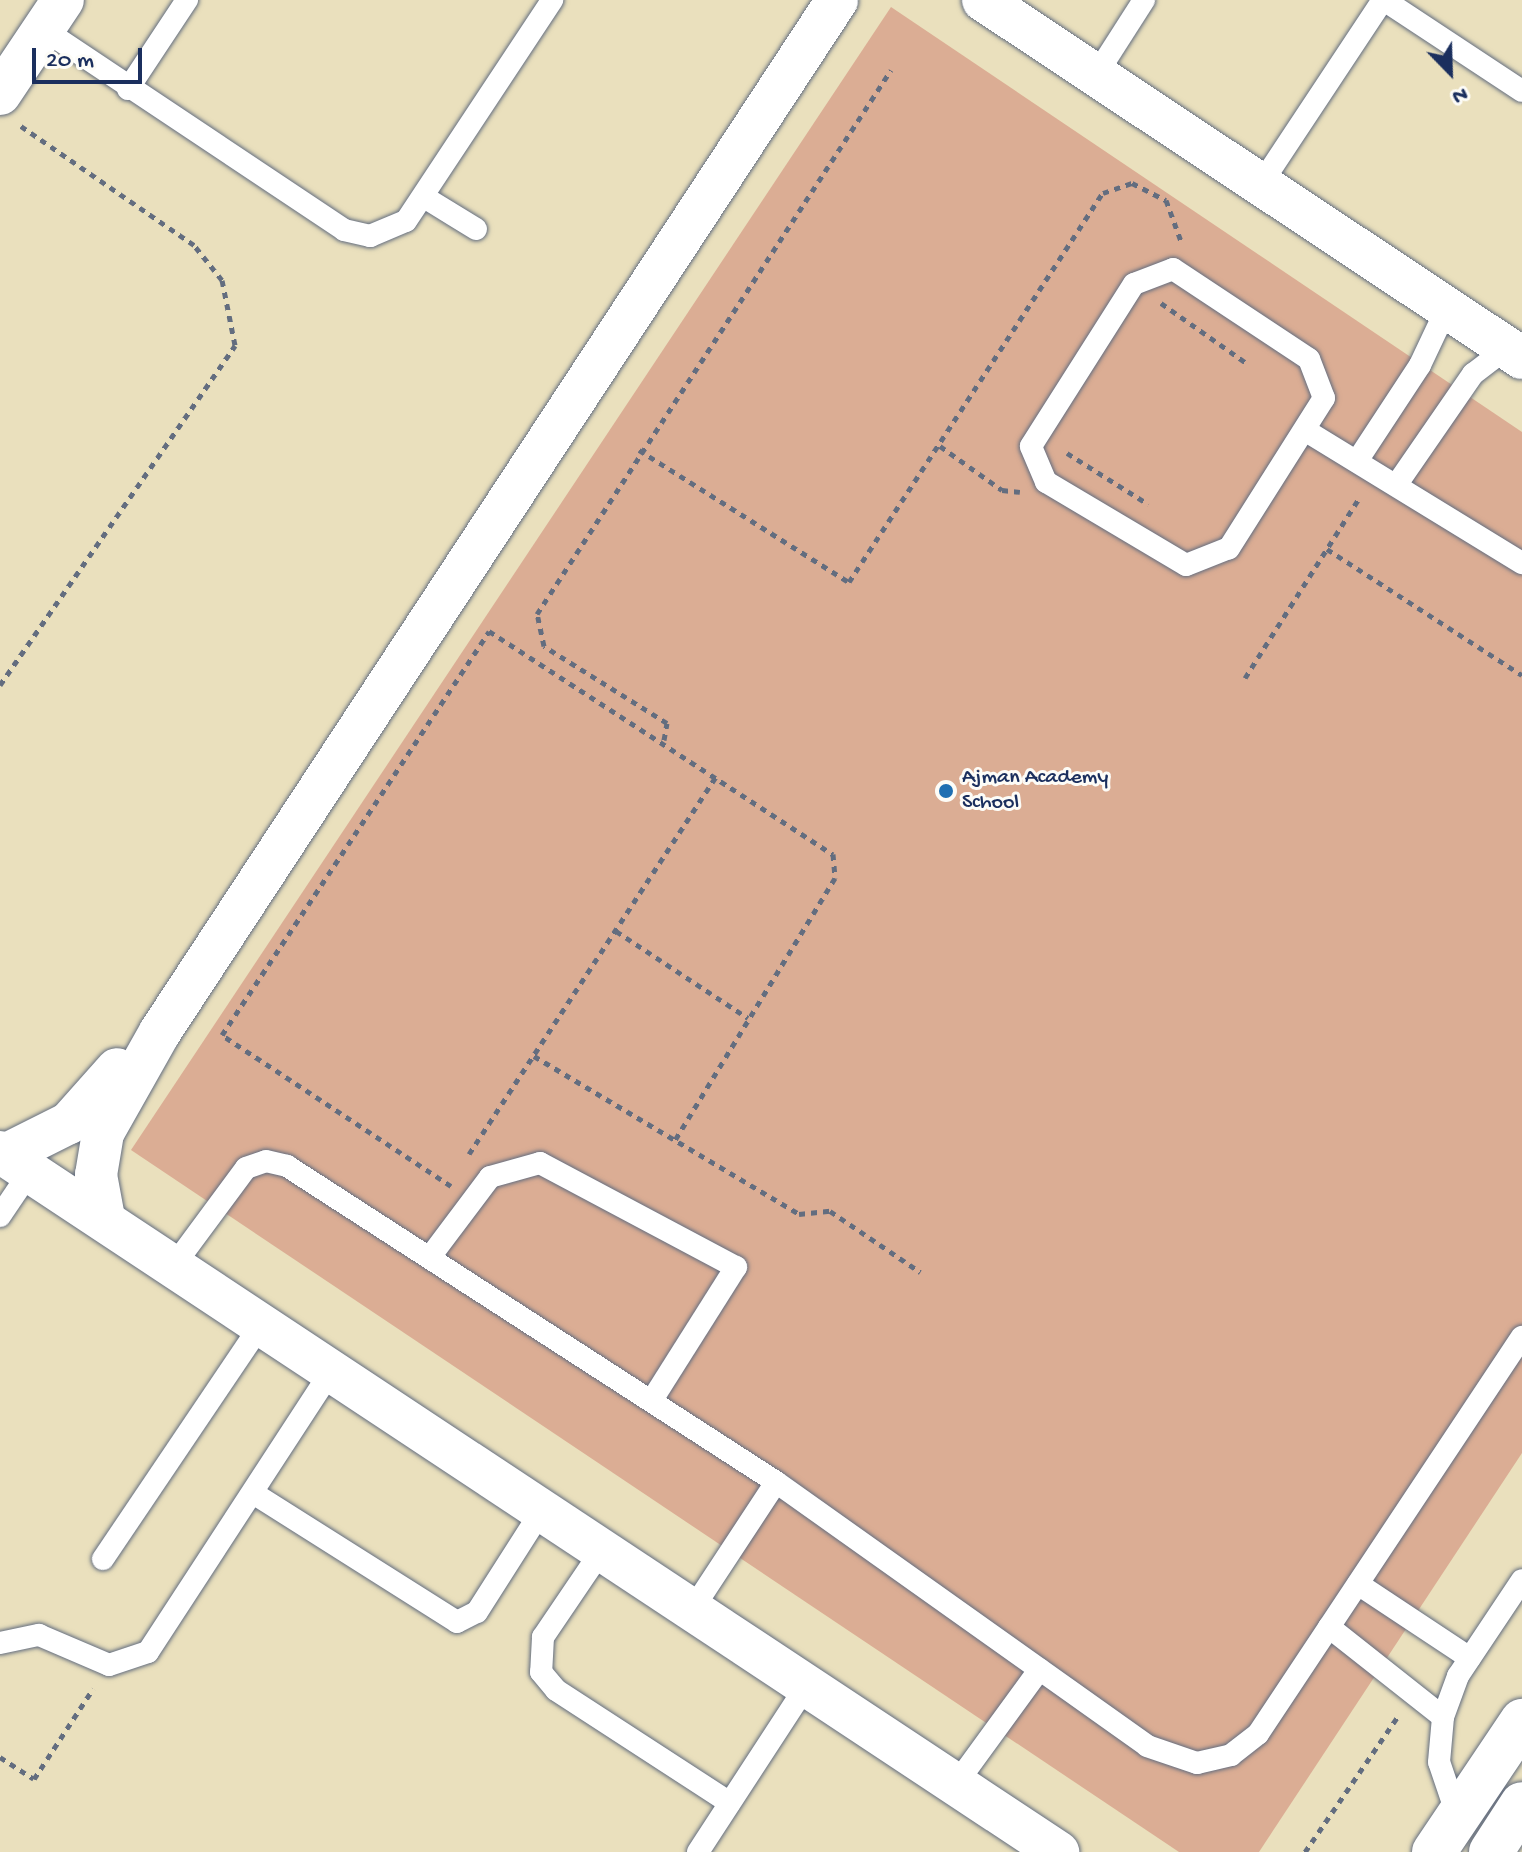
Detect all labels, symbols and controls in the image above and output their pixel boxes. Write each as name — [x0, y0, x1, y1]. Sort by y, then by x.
scale bar — [36, 32, 146, 82]
north arrow — [1410, 32, 1490, 112]
text: 20 m — [46, 47, 94, 76]
text: N — [1448, 79, 1471, 109]
place label: Ajman Academy School — [962, 765, 1108, 816]
marker: Ajman Academy School — [937, 782, 955, 800]

